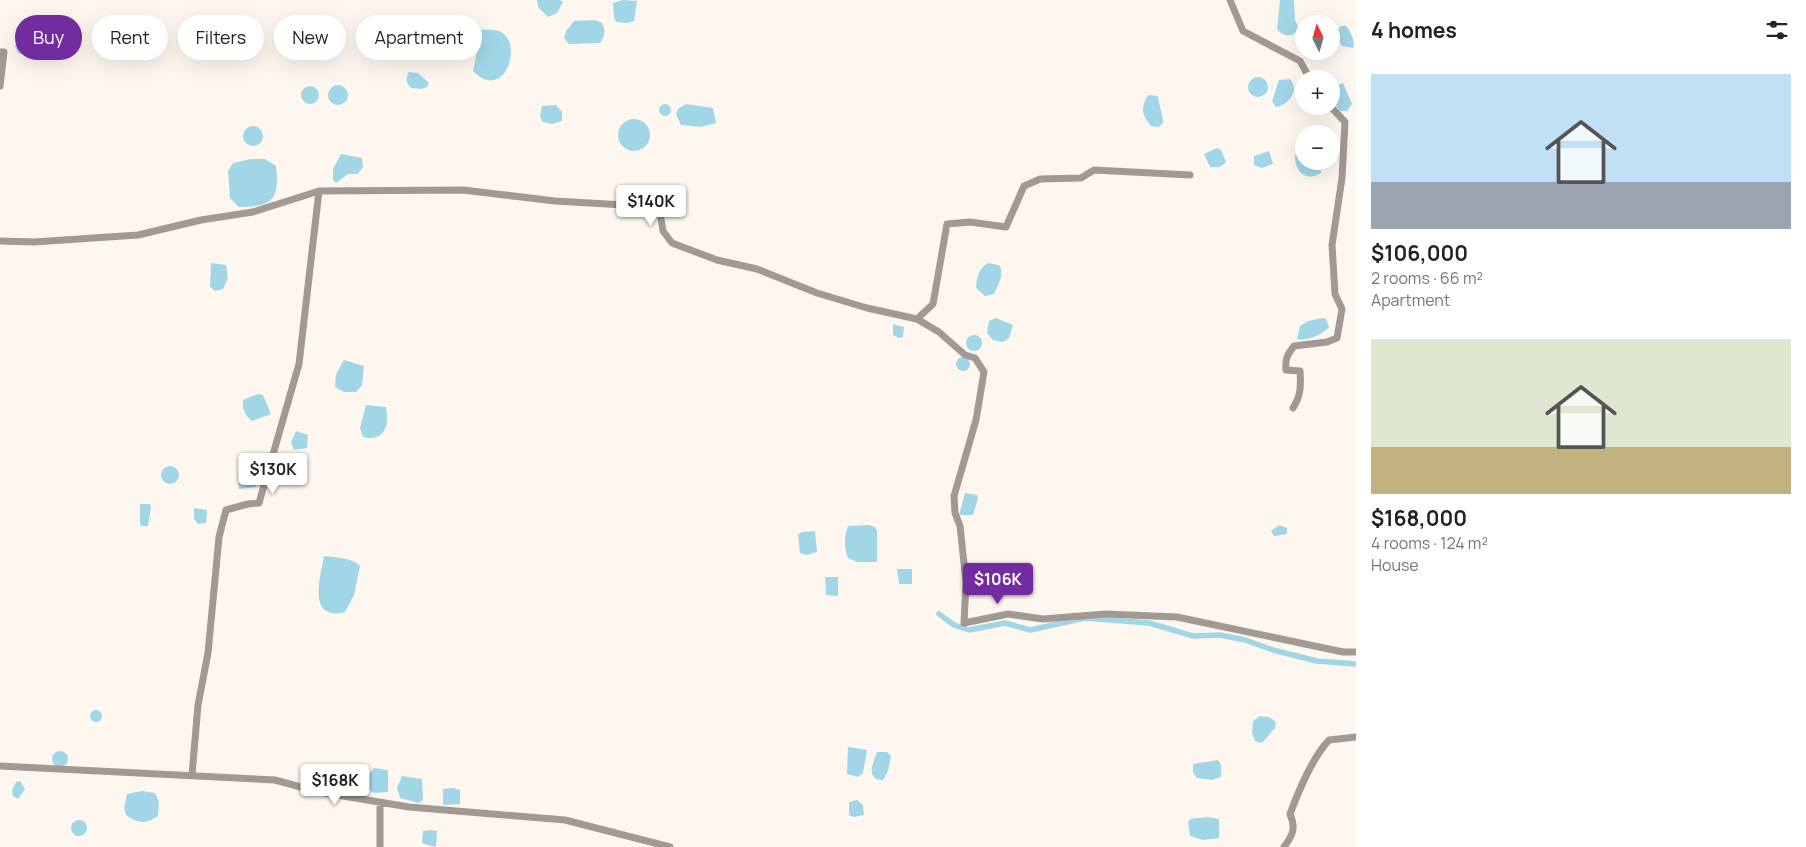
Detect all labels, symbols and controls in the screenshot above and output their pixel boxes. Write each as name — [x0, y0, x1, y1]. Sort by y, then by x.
chip: Buy — [15, 15, 82, 60]
chip: Rent — [92, 15, 168, 60]
chip: Filters — [178, 15, 264, 60]
chip: New — [274, 15, 346, 60]
chip: Apartment — [356, 15, 482, 60]
north arrow — [1295, 15, 1340, 60]
map controls — [1295, 15, 1340, 170]
text: 4 homes — [1371, 16, 1457, 44]
icon: filters — [1763, 16, 1791, 44]
button: + — [1295, 70, 1340, 115]
icon: home — [1536, 107, 1626, 197]
button: − — [1295, 125, 1340, 170]
pin: $140K — [616, 184, 686, 227]
text: $140K — [627, 190, 675, 212]
text: $106,000 — [1371, 239, 1468, 267]
text: 2 rooms · 66 m² — [1371, 267, 1483, 289]
text: Apartment — [1371, 289, 1450, 311]
icon: home — [1536, 372, 1626, 462]
pin: $130K — [238, 452, 308, 495]
text: $130K — [249, 458, 297, 480]
text: $168,000 — [1371, 504, 1467, 532]
text: 4 rooms · 124 m² — [1371, 532, 1488, 554]
text: House — [1371, 554, 1419, 576]
pin: $106K — [963, 562, 1033, 605]
text: $106K — [974, 568, 1022, 590]
pin: $168K — [300, 764, 370, 806]
text: $168K — [311, 769, 359, 791]

